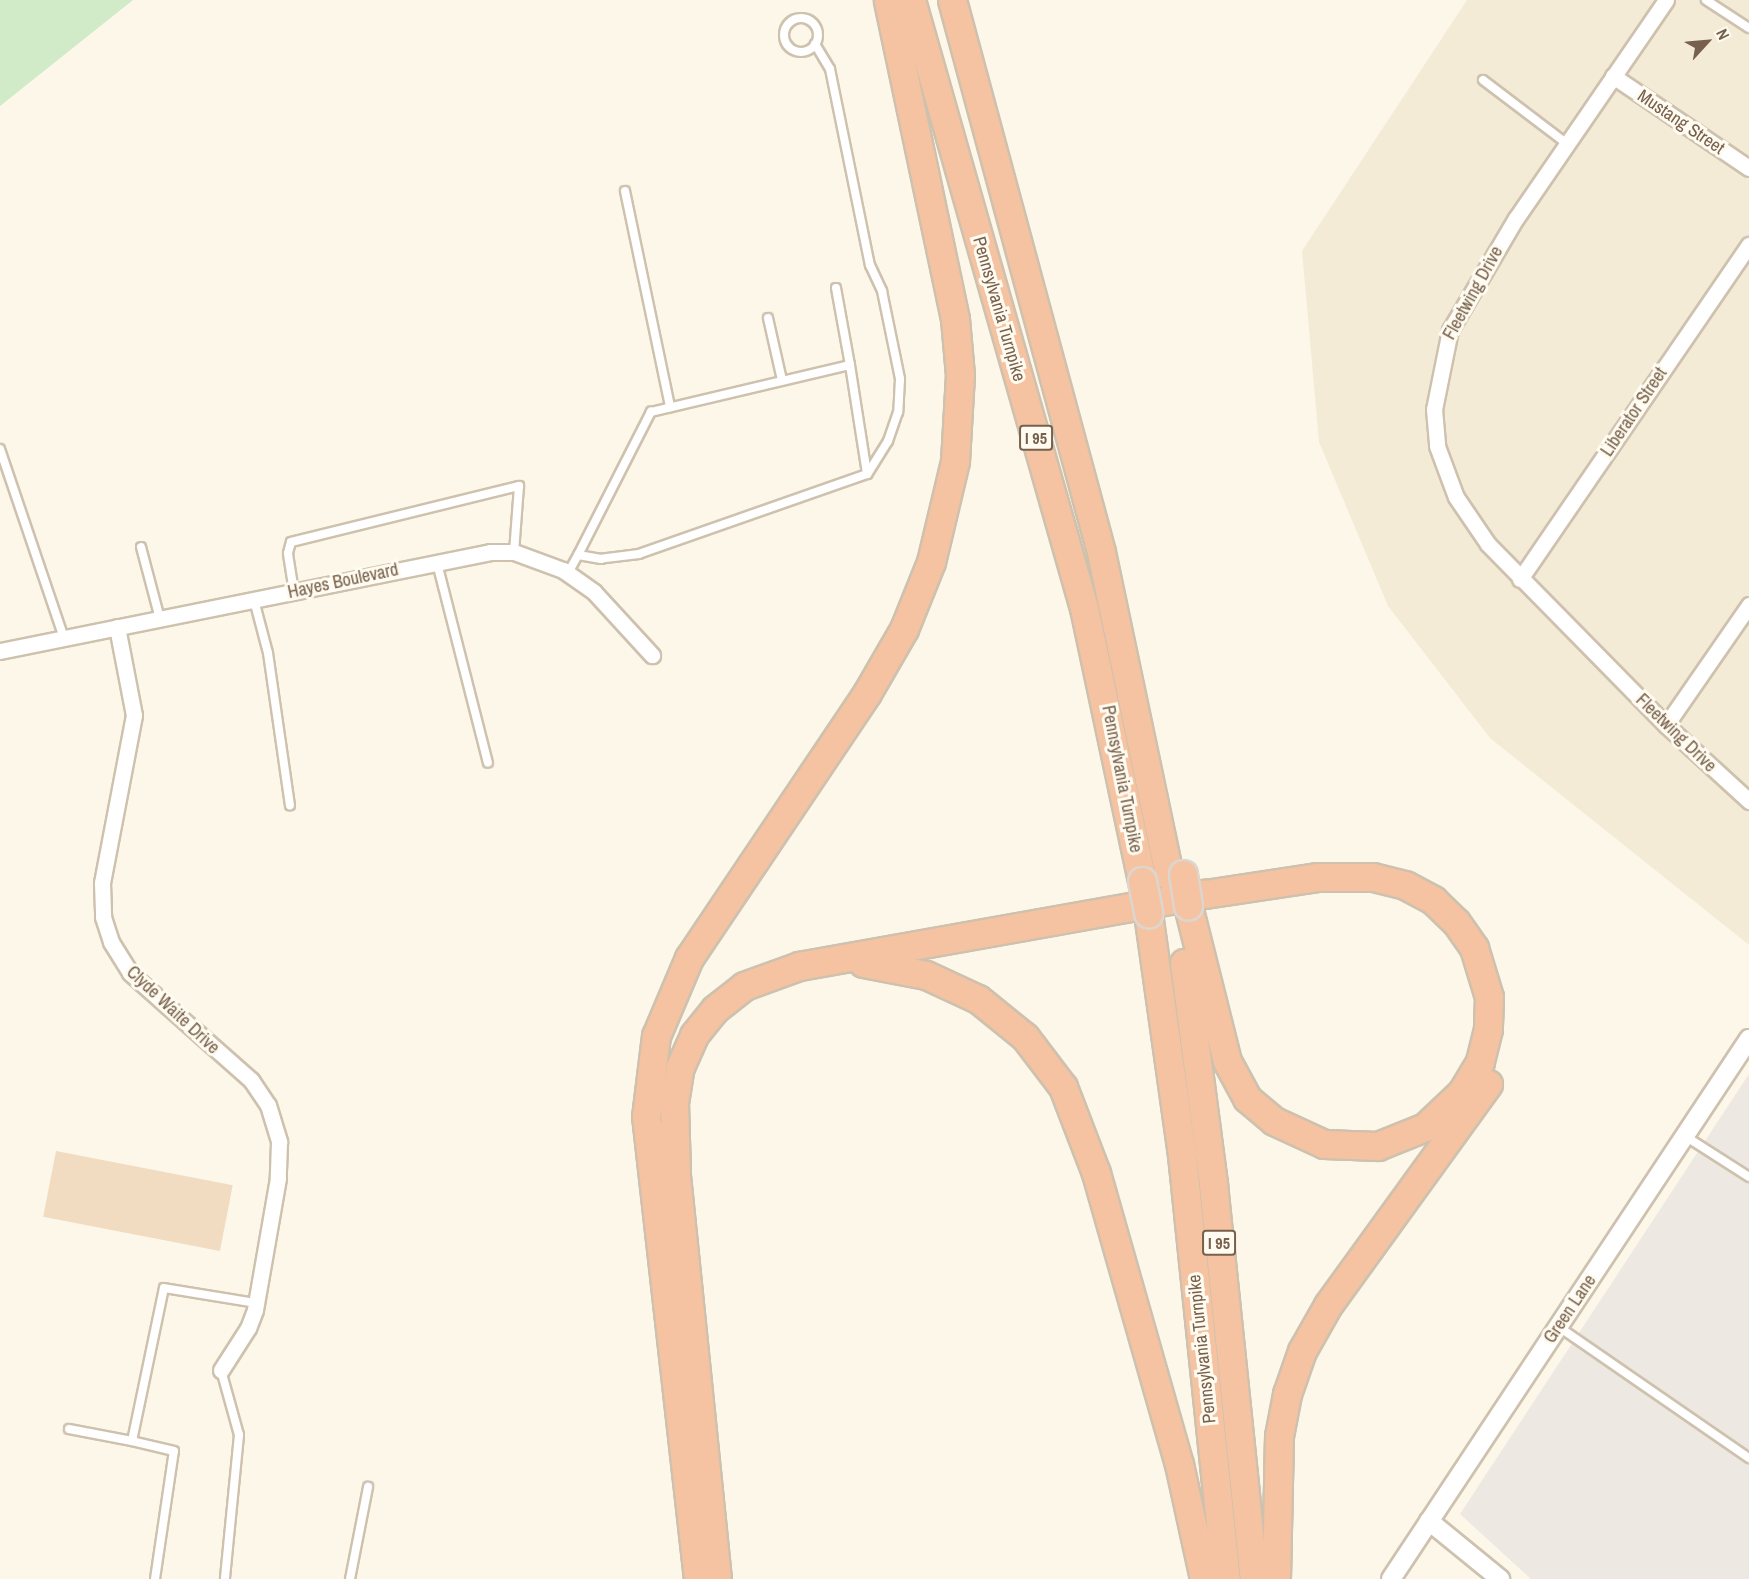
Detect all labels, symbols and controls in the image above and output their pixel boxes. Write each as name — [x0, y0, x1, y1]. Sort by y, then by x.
north arrow — [1677, 12, 1737, 72]
text: N — [1711, 25, 1735, 43]
street label: Mustang Street — [1633, 85, 1729, 159]
street label: Pennsylvania Turnpike — [968, 234, 1030, 384]
street label: Fleetwing Drive — [1439, 243, 1507, 343]
street label: Liberator Street — [1596, 363, 1672, 461]
road number: I 95 — [1018, 425, 1054, 451]
street label: Hayes Boulevard — [286, 559, 400, 603]
street label: Fleetwing Drive — [1631, 689, 1721, 777]
street label: Pennsylvania Turnpike — [1097, 703, 1147, 855]
street label: Clyde Waite Drive — [122, 961, 224, 1059]
road number: I 95 — [1201, 1230, 1237, 1256]
street label: Green Lane — [1539, 1271, 1601, 1347]
street label: Pennsylvania Turnpike — [1183, 1273, 1221, 1425]

